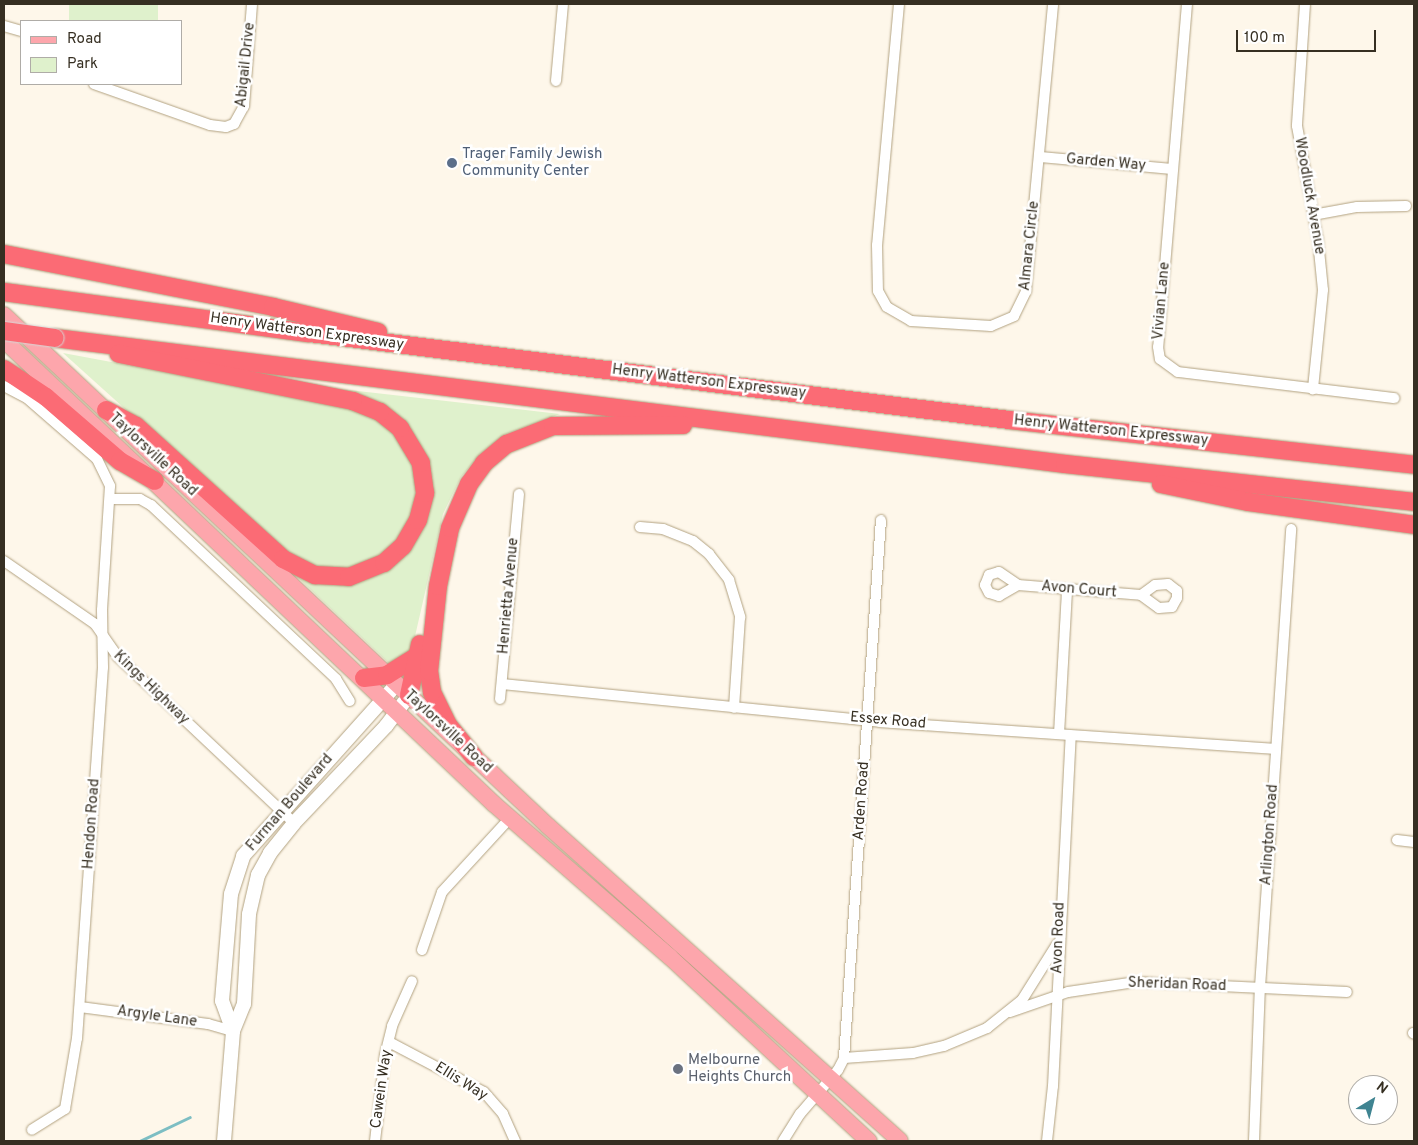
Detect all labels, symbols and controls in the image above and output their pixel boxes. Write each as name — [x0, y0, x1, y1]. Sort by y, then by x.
legend — [20, 20, 182, 85]
scale bar — [1238, 20, 1378, 52]
street label: Abigail Drive — [233, 21, 259, 109]
text: 100 m — [1244, 29, 1285, 48]
text: Road — [67, 30, 102, 49]
text: Park — [67, 55, 98, 74]
street label: Woodluck Avenue — [1290, 136, 1328, 256]
place label: Trager Family Jewish Community Center — [462, 145, 602, 180]
street label: Garden Way — [1065, 151, 1147, 175]
marker: Trager Family Jewish Community Center — [446, 157, 458, 169]
street label: Almara Circle — [1016, 200, 1044, 292]
street label: Vivian Lane — [1150, 261, 1174, 341]
street label: Henry Watterson Expressway — [209, 309, 405, 355]
street label: Henry Watterson Expressway — [611, 361, 807, 403]
street label: Taylorsville Road — [105, 410, 201, 500]
street label: Henry Watterson Expressway — [1013, 412, 1209, 450]
street label: Henrietta Avenue — [495, 537, 523, 655]
street label: Avon Court — [1040, 578, 1118, 602]
street label: Kings Highway — [109, 647, 193, 729]
street label: Taylorsville Road — [400, 687, 496, 777]
street label: Essex Road — [849, 709, 927, 733]
street label: Furman Boulevard — [243, 751, 337, 855]
street label: Arden Road — [850, 761, 874, 841]
street label: Hendon Road — [80, 778, 104, 870]
street label: Arlington Road — [1257, 784, 1283, 886]
street label: Avon Road — [1049, 902, 1069, 974]
street label: Sheridan Road — [1127, 974, 1227, 996]
street label: Argyle Lane — [116, 1002, 198, 1032]
street label: Cawein Way — [368, 1048, 396, 1130]
place label: Melbourne Heights Church — [688, 1051, 791, 1086]
street label: Ellis Way — [431, 1059, 491, 1105]
marker: Melbourne Heights Church — [672, 1063, 684, 1075]
north arrow — [1348, 1075, 1398, 1125]
text: N — [1373, 1079, 1391, 1098]

